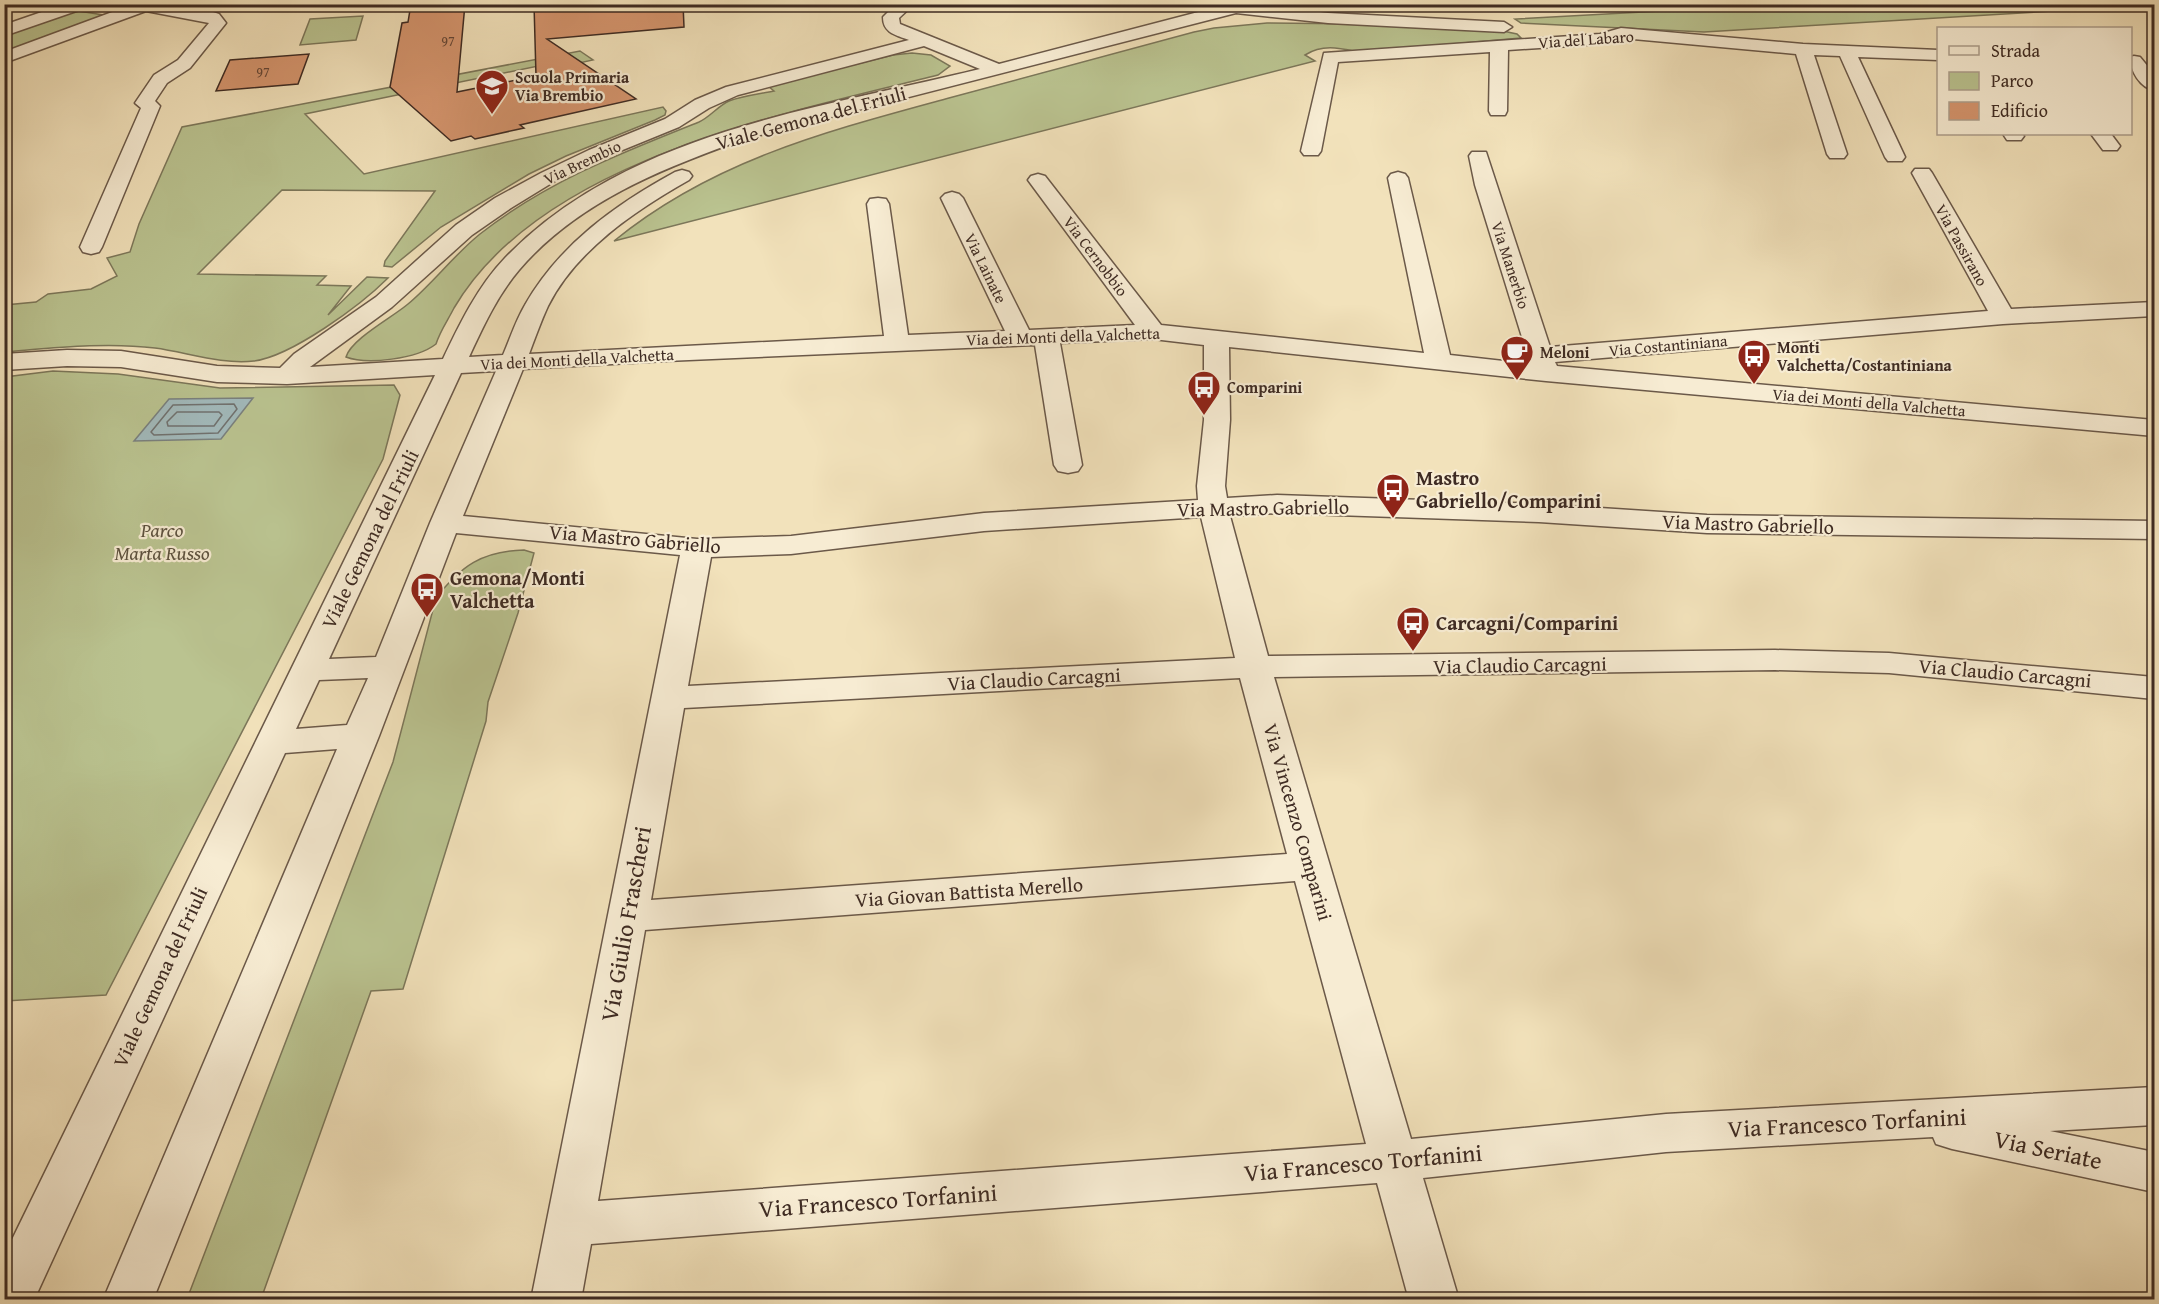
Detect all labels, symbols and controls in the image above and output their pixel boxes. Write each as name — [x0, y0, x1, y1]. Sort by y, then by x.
street label: Via del Labaro — [1537, 24, 1635, 54]
legend — [1937, 27, 2132, 135]
house number: 97 — [441, 31, 455, 51]
text: Strada — [1991, 37, 2041, 64]
house number: 97 — [256, 62, 270, 82]
place label: Scuola Primaria Via Brembio — [515, 65, 630, 107]
text: Parco — [1991, 67, 2034, 94]
school or university icon: Scuola Primaria Via Brembio — [474, 68, 510, 115]
street label: Viale Gemona del Friuli — [712, 78, 910, 157]
text: Edificio — [1991, 97, 2048, 124]
street label: Via Brembio — [539, 134, 625, 190]
street label: Via Passirano — [1930, 200, 1994, 290]
street label: Via Cernobbio — [1058, 211, 1134, 301]
street label: Via Manerbio — [1486, 218, 1536, 312]
street label: Via Lainate — [959, 229, 1013, 307]
street label: Via dei Monti della Valchetta — [966, 321, 1161, 351]
street label: Via Costantiniana — [1608, 328, 1729, 362]
cafe icon: Meloni — [1499, 334, 1535, 381]
place label: Monti Valchetta/Costantiniana — [1777, 335, 1953, 377]
bus stop icon: Monti Valchetta/Costantiniana — [1736, 338, 1772, 385]
place label: Meloni — [1540, 340, 1590, 364]
street label: Via dei Monti della Valchetta — [480, 342, 675, 376]
bus stop icon: Comparini — [1186, 369, 1222, 416]
place label: Comparini — [1227, 375, 1302, 399]
street label: Via dei Monti della Valchetta — [1771, 382, 1967, 422]
street label: Viale Gemona del Friuli — [314, 444, 426, 633]
place label: Mastro Gabriello/Comparini — [1416, 463, 1601, 515]
bus stop icon: Mastro Gabriello/Comparini — [1375, 472, 1411, 519]
street label: Via Mastro Gabriello — [1177, 491, 1349, 524]
street label: Via Mastro Gabriello — [1661, 506, 1835, 541]
park label: Parco Marta Russo — [114, 515, 210, 567]
street label: Via Mastro Gabriello — [548, 517, 722, 560]
place label: Gemona/Monti Valchetta — [450, 563, 585, 615]
bus stop icon: Gemona/Monti Valchetta — [409, 571, 445, 618]
bus stop icon: Carcagni/Comparini — [1395, 605, 1431, 652]
place label: Carcagni/Comparini — [1436, 608, 1618, 637]
street label: Via Claudio Carcagni — [1433, 648, 1607, 681]
street label: Via Claudio Carcagni — [1917, 650, 2093, 695]
street label: Via Claudio Carcagni — [947, 659, 1122, 698]
street label: Via Vincenzo Comparini — [1256, 720, 1341, 924]
street label: Via Giulio Frascheri — [591, 823, 660, 1024]
street label: Via Giovan Battista Merello — [854, 869, 1084, 914]
street label: Viale Gemona del Friuli — [105, 881, 214, 1072]
street label: Via Francesco Torfanini — [1727, 1099, 1967, 1146]
street label: Via Seriate — [1991, 1121, 2105, 1178]
street label: Via Francesco Torfanini — [1242, 1135, 1484, 1190]
street label: Via Francesco Torfanini — [758, 1175, 999, 1226]

